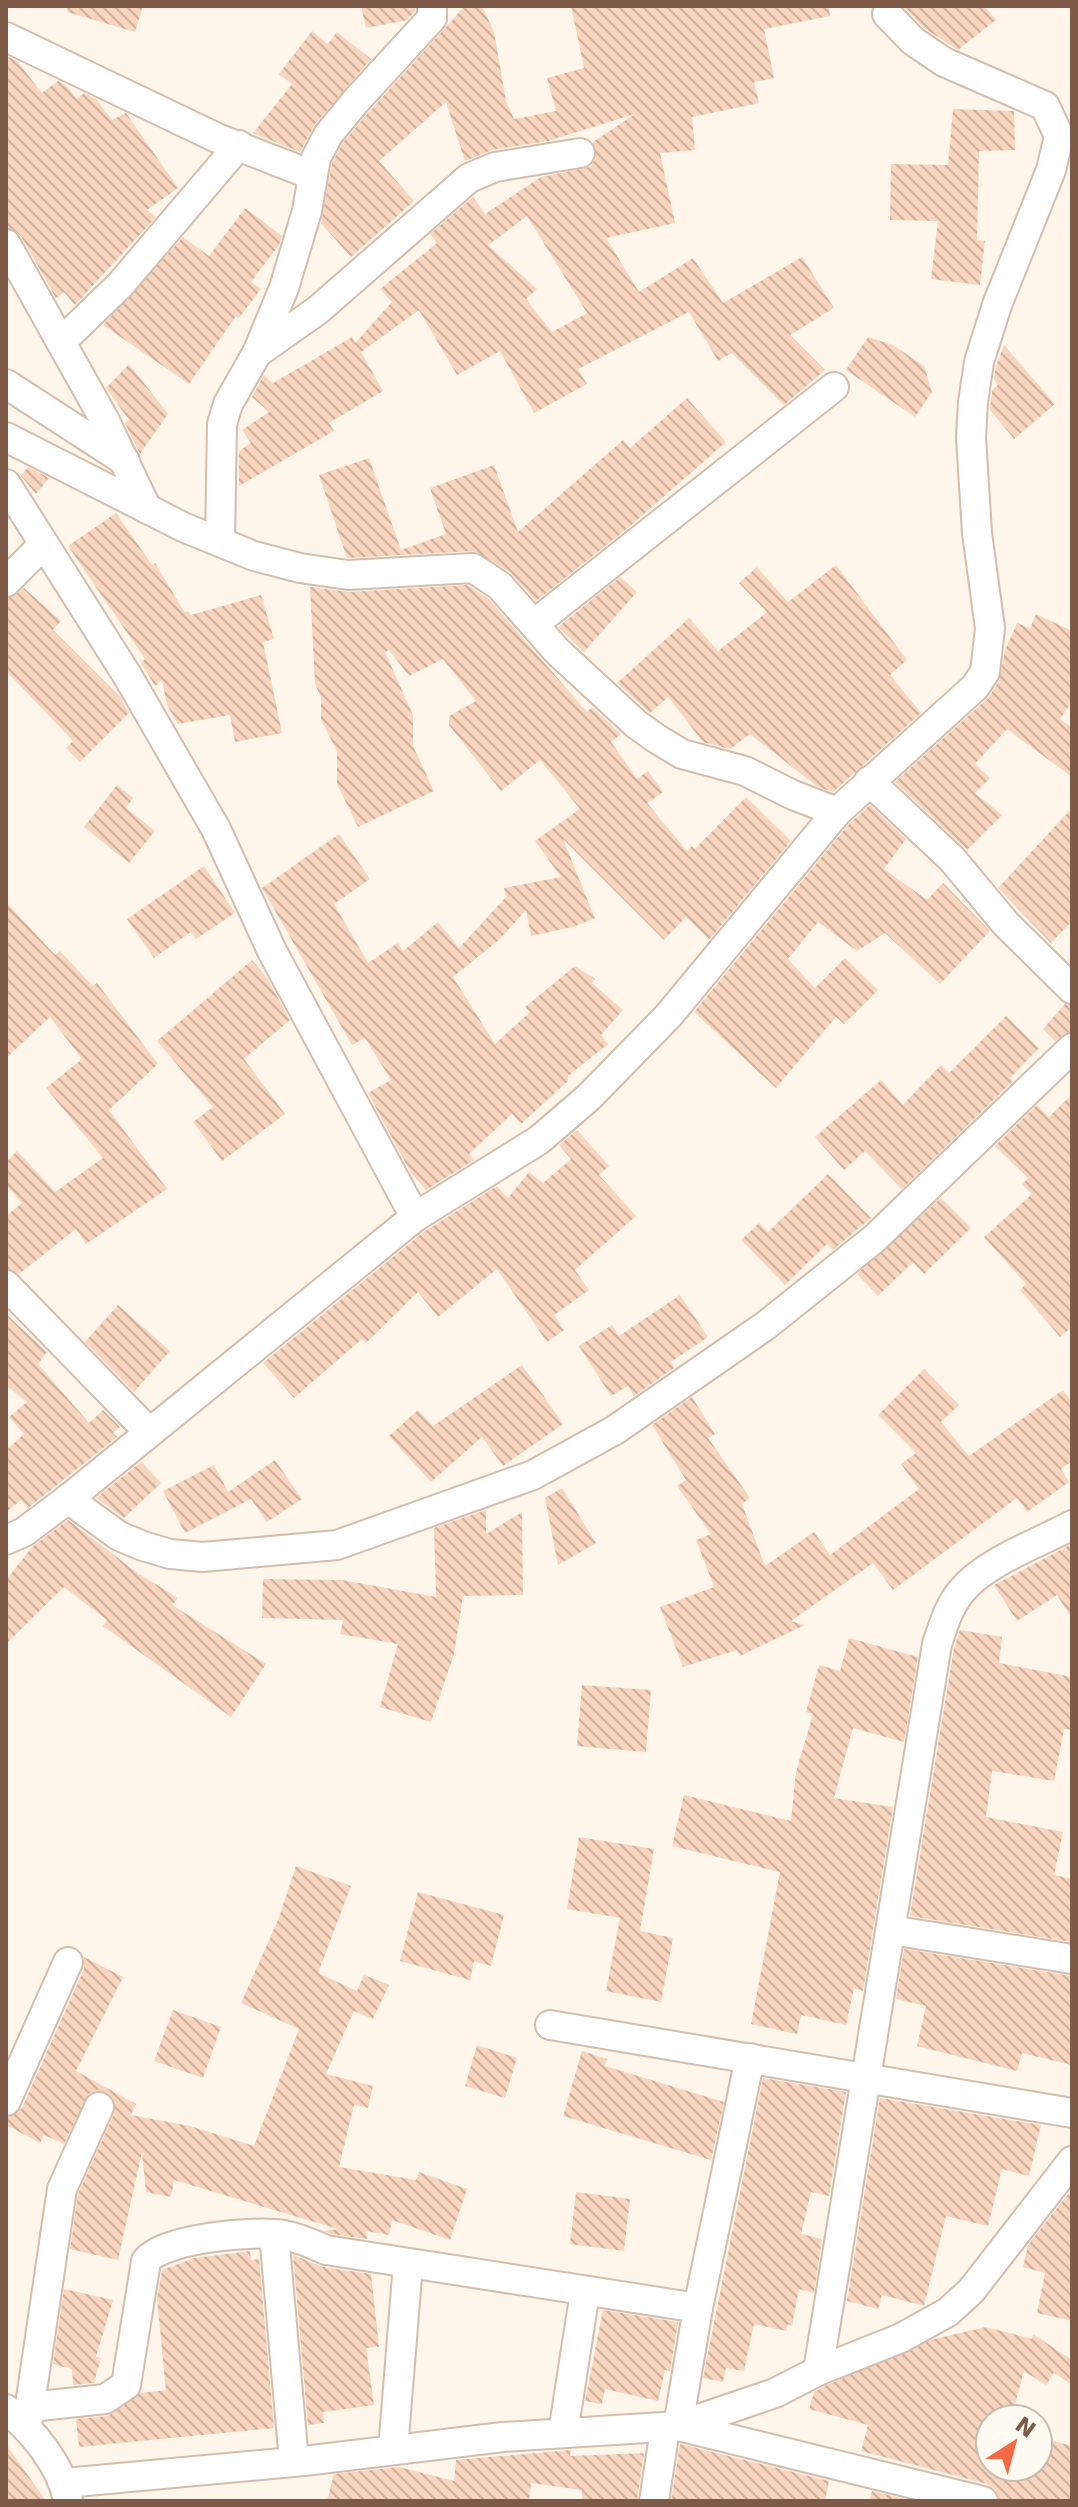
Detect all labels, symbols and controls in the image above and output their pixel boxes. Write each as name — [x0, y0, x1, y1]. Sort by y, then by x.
north arrow — [974, 2403, 1054, 2483]
text: N — [1011, 2412, 1040, 2443]

